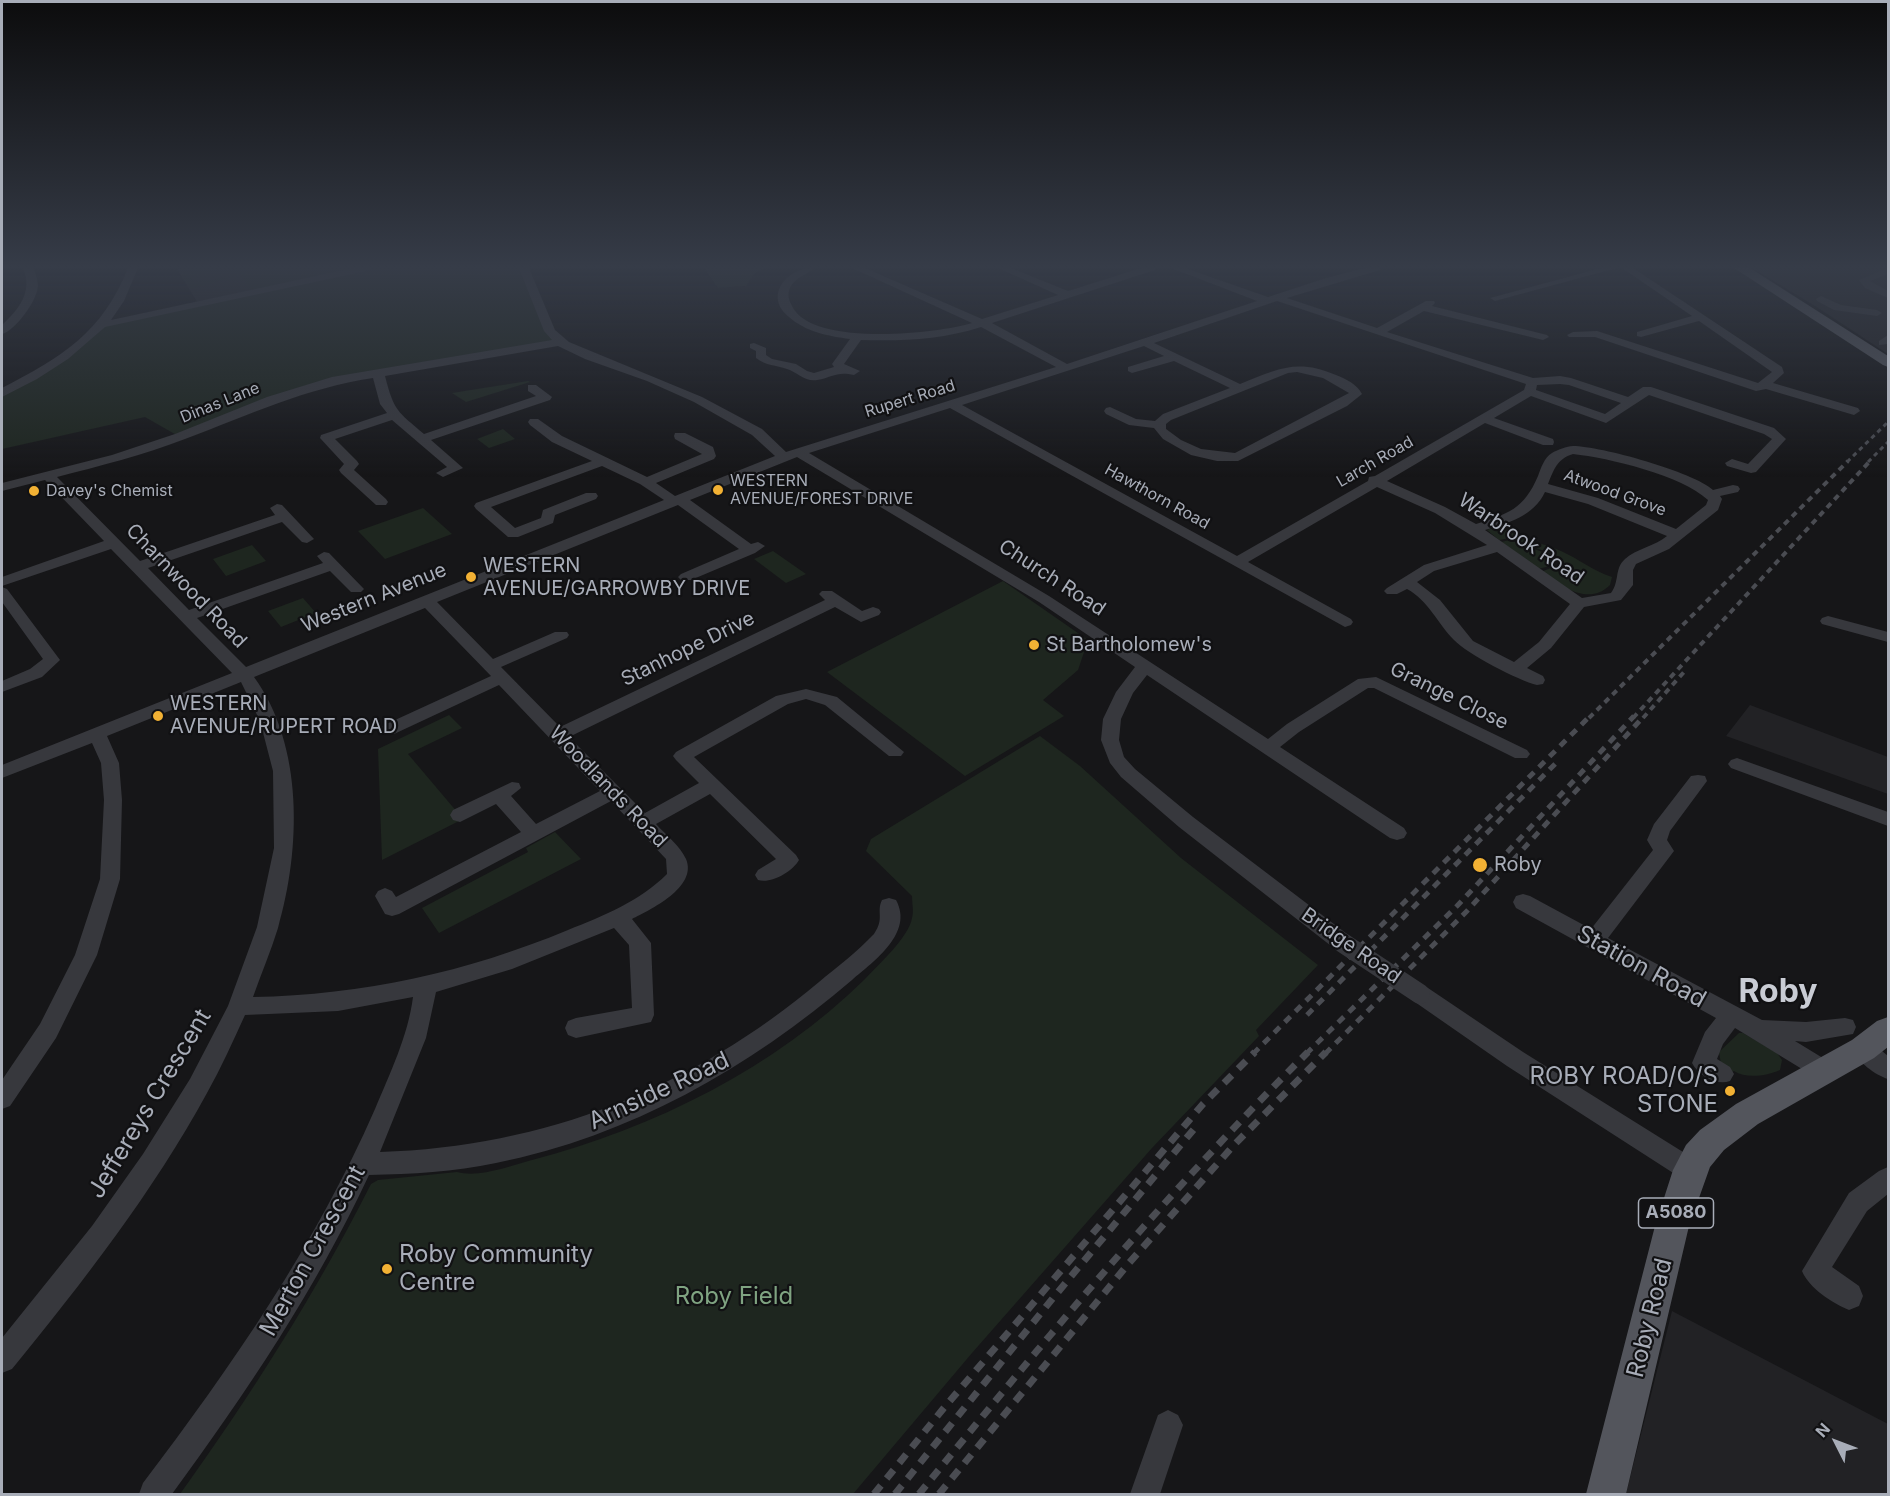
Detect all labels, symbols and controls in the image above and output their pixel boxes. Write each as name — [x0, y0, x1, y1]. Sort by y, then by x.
street label: Rupert Road — [862, 376, 958, 422]
street label: Dinas Lane — [178, 378, 262, 428]
street label: Larch Road — [1333, 432, 1417, 492]
street label: Hawthorn Road — [1101, 460, 1213, 534]
street label: Atwood Grove — [1561, 466, 1669, 520]
place label: WESTERN AVENUE/FOREST DRIVE — [730, 471, 913, 509]
place label: Davey's Chemist — [46, 481, 173, 501]
marker: WESTERN AVENUE/FOREST DRIVE — [711, 483, 725, 497]
marker: Davey's Chemist — [27, 484, 41, 498]
street label: Warbrook Road — [1454, 488, 1588, 590]
street label: Charnwood Road — [121, 519, 251, 653]
street label: Church Road — [994, 535, 1110, 621]
place label: WESTERN AVENUE/GARROWBY DRIVE — [483, 554, 750, 601]
street label: Western Avenue — [298, 558, 450, 638]
marker: WESTERN AVENUE/GARROWBY DRIVE — [464, 570, 478, 584]
street label: Stanhope Drive — [617, 606, 759, 692]
place label: St Bartholomew's — [1046, 633, 1212, 657]
marker: St Bartholomew's — [1027, 638, 1041, 652]
street label: Grange Close — [1386, 657, 1512, 735]
place label: WESTERN AVENUE/RUPERT ROAD — [170, 692, 397, 739]
marker: WESTERN AVENUE/RUPERT ROAD — [151, 709, 165, 723]
street label: Woodlands Road — [544, 721, 672, 853]
place label: Roby — [1494, 853, 1542, 877]
marker: Roby — [1471, 856, 1489, 874]
street label: Bridge Road — [1297, 903, 1405, 989]
street label: Station Road — [1571, 920, 1711, 1014]
district label: Roby — [1738, 973, 1818, 1011]
street label: Jeffereys Crescent — [82, 1004, 218, 1204]
street label: Arnside Road — [584, 1046, 734, 1136]
place label: ROBY ROAD/O/S STONE — [1529, 1063, 1718, 1119]
marker: ROBY ROAD/O/S STONE — [1723, 1084, 1737, 1098]
street label: Merton Crescent — [254, 1161, 372, 1341]
road number: A5080 — [1638, 1198, 1714, 1228]
place label: Roby Community Centre — [399, 1241, 593, 1297]
street label: Roby Road — [1621, 1255, 1679, 1381]
marker: Roby Community Centre — [380, 1262, 394, 1276]
park label: Roby Field — [675, 1283, 793, 1311]
north arrow — [1806, 1412, 1866, 1472]
text: N — [1811, 1419, 1834, 1441]

